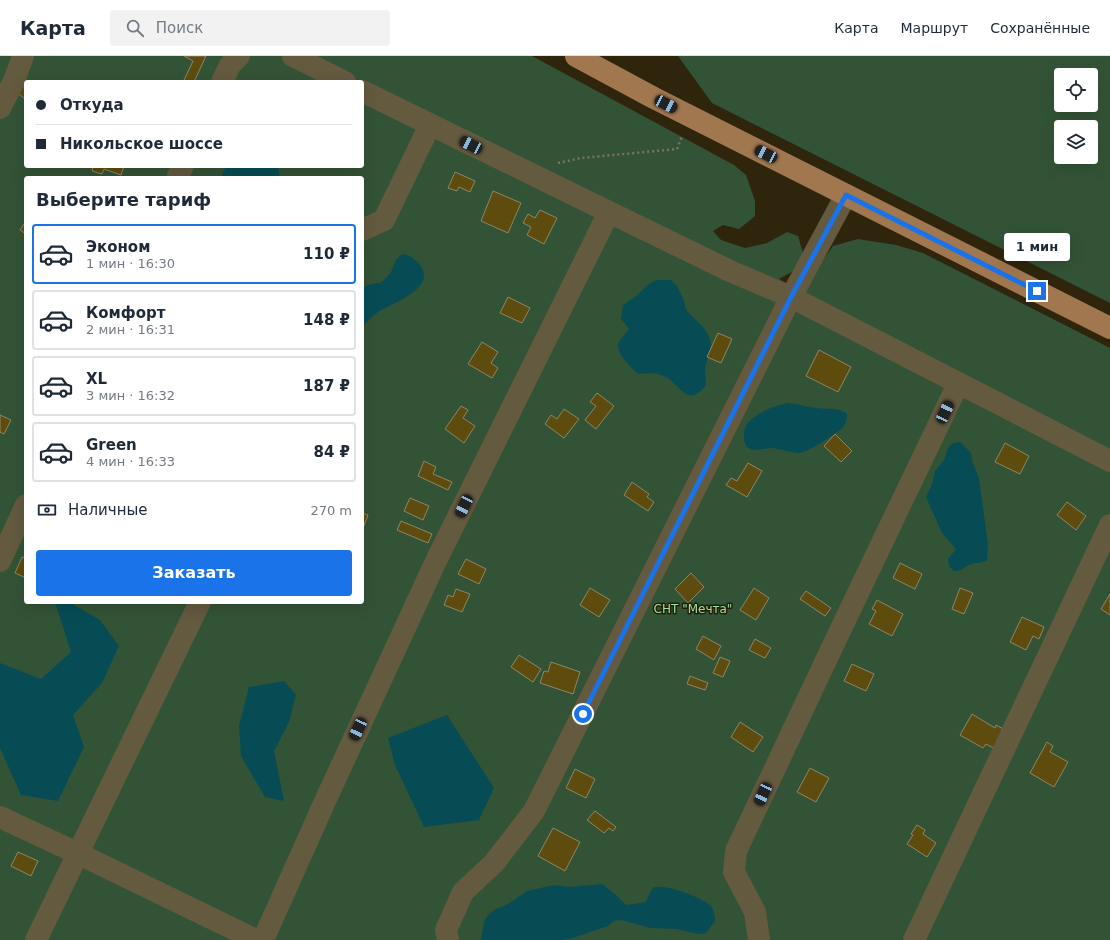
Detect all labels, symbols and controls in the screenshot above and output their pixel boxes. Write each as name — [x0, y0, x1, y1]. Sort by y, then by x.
search box — [110, 10, 390, 46]
text: Карта — [20, 17, 86, 39]
icon: search — [124, 17, 146, 39]
text: Поиск — [156, 19, 203, 37]
text: Карта — [834, 20, 878, 36]
text: Маршрут — [900, 20, 968, 36]
text: Сохранённые — [990, 20, 1090, 36]
map controls — [1054, 68, 1098, 164]
button: locate — [1054, 68, 1098, 112]
car — [653, 93, 679, 115]
text: Откуда — [60, 96, 124, 114]
button: layers — [1054, 120, 1098, 164]
car — [458, 134, 484, 156]
text: Никольское шоссе — [60, 135, 223, 153]
car — [753, 143, 779, 165]
text: Выберите тариф — [36, 189, 211, 210]
callout: 1 мин — [1004, 233, 1070, 261]
icon: car — [38, 236, 74, 272]
text: Эконом — [86, 238, 150, 256]
text: 1 мин — [1016, 239, 1058, 254]
text: 110 ₽ — [303, 245, 350, 263]
text: 1 мин · 16:30 — [86, 256, 175, 271]
route end — [1028, 282, 1046, 300]
icon: car — [38, 302, 74, 338]
text: Комфорт — [86, 304, 165, 322]
text: 148 ₽ — [303, 311, 350, 329]
text: 2 мин · 16:31 — [86, 322, 175, 337]
icon: car — [38, 368, 74, 404]
text: XL — [86, 370, 107, 388]
text: 187 ₽ — [303, 377, 350, 395]
text: 3 мин · 16:32 — [86, 388, 175, 403]
car — [934, 399, 956, 425]
icon: car — [38, 434, 74, 470]
text: Green — [86, 436, 137, 454]
text: 84 ₽ — [313, 443, 350, 461]
text: 4 мин · 16:33 — [86, 454, 175, 469]
car — [453, 493, 475, 519]
icon: cash — [36, 499, 58, 521]
text: Наличные — [68, 501, 148, 519]
text: 270 m — [310, 503, 352, 518]
button: Заказать — [36, 550, 352, 596]
park label: СНТ "Мечта" — [654, 602, 732, 616]
route start — [574, 705, 592, 723]
car — [347, 716, 369, 742]
car — [752, 781, 774, 807]

